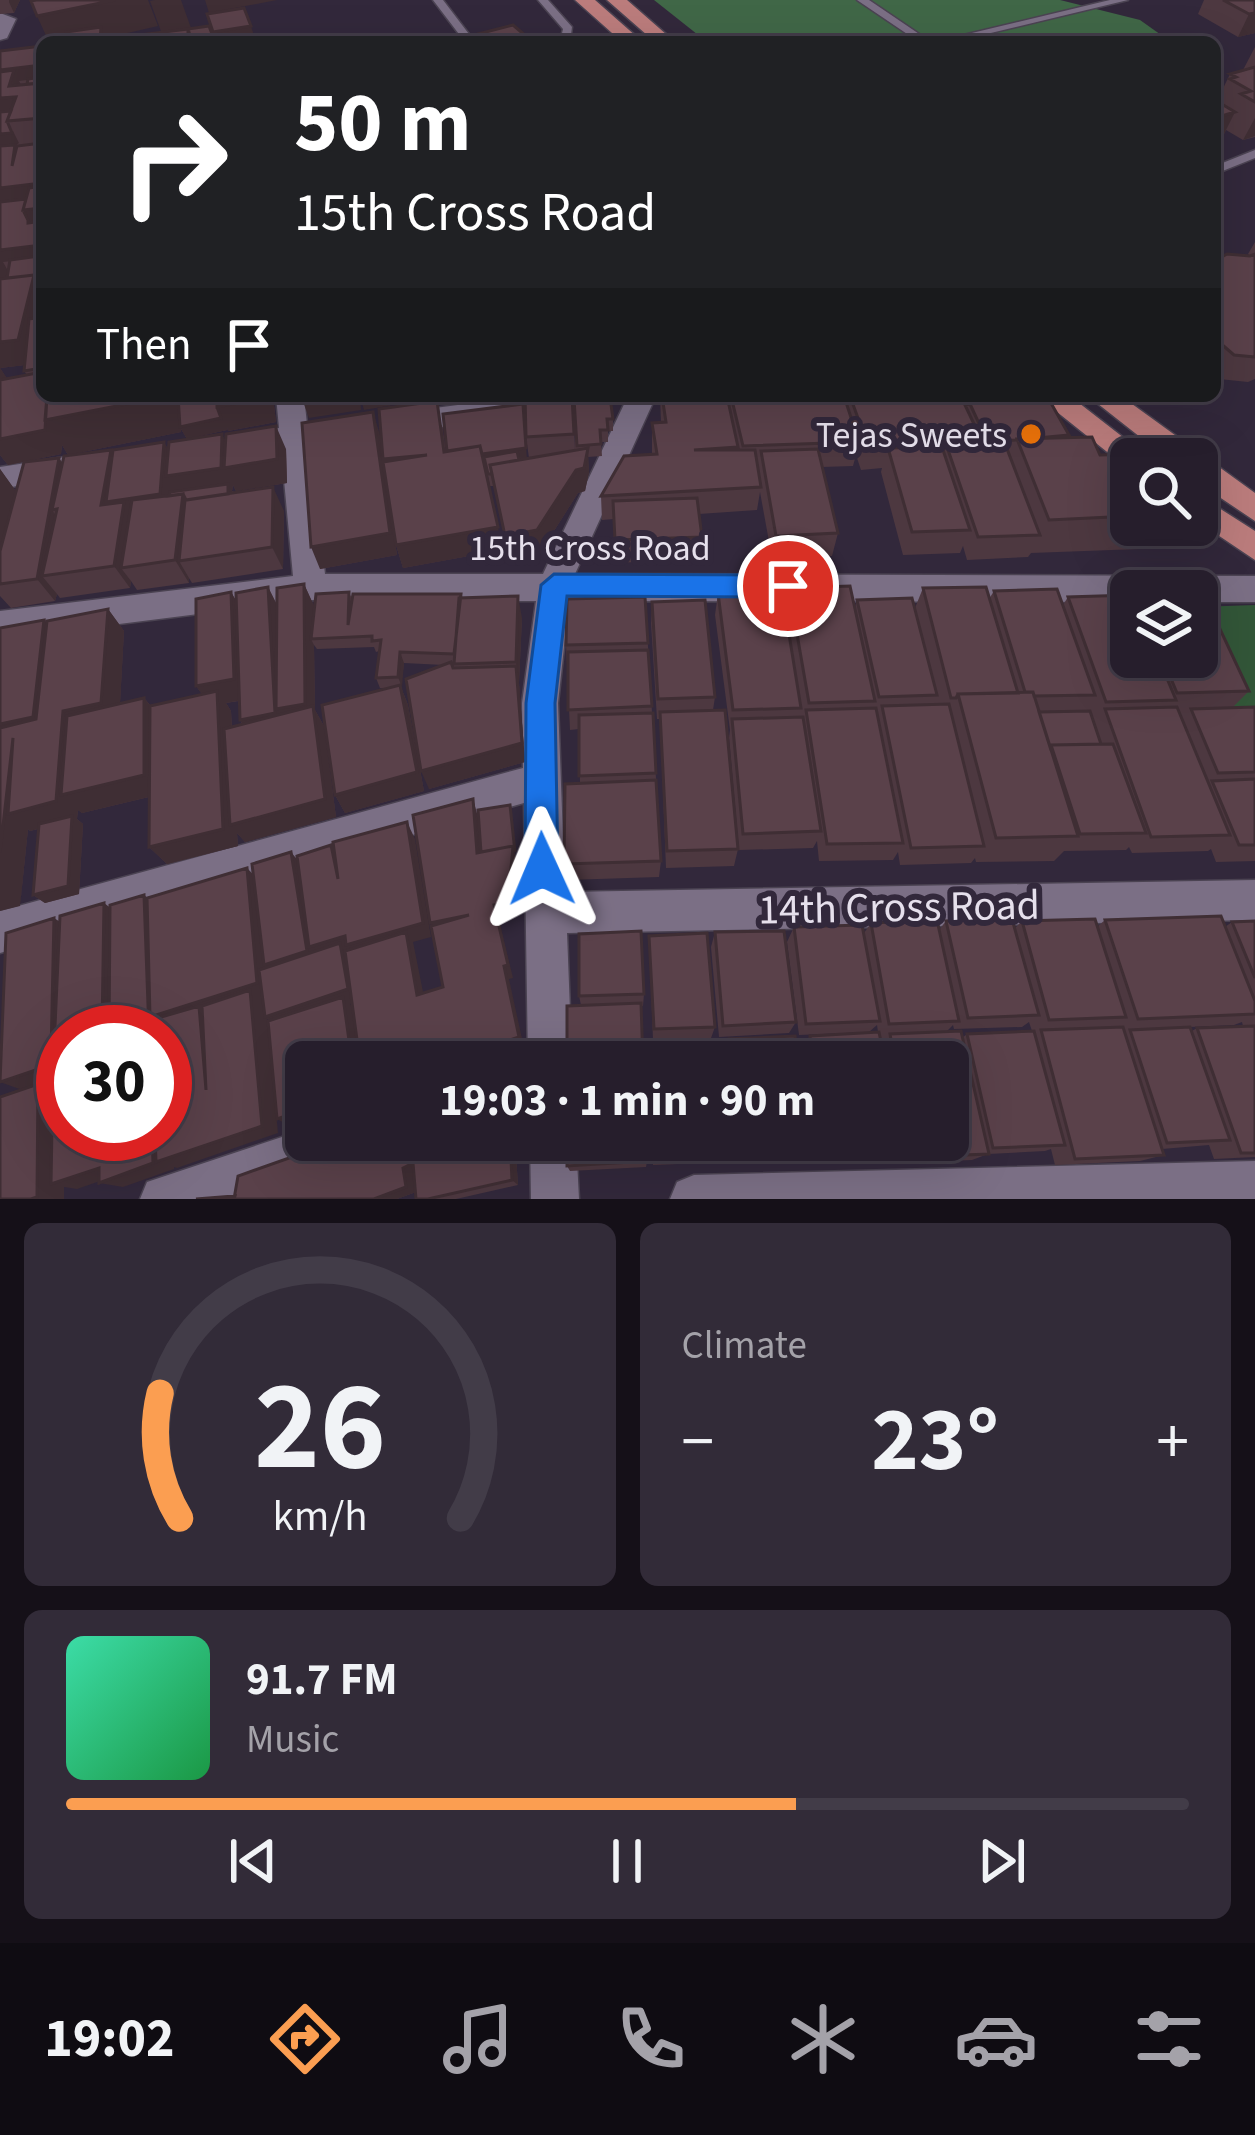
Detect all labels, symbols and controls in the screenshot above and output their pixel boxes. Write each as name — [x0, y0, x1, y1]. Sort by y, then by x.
text: 50 m — [294, 64, 472, 184]
icon: right — [96, 84, 252, 240]
text: 15th Cross Road — [294, 175, 656, 252]
icon: arrive — [216, 312, 282, 378]
text: Then — [96, 313, 192, 377]
place label: Tejas Sweets — [816, 410, 1007, 461]
marker: Tejas Sweets — [1018, 421, 1044, 447]
map controls — [1110, 438, 1218, 678]
button: search — [1110, 438, 1218, 546]
street label: 15th Cross Road — [469, 523, 711, 574]
pin — [737, 535, 839, 637]
icon: arrive — [755, 553, 821, 619]
button: layers — [1110, 570, 1218, 678]
position arrow — [479, 806, 605, 932]
street label: 14th Cross Road — [758, 876, 1040, 940]
speed limit sign: 30 — [36, 1005, 192, 1161]
text: 19:03 · 1 min · 90 m — [439, 1069, 815, 1133]
text: Climate — [682, 1318, 807, 1374]
text: 26 — [254, 1339, 386, 1517]
text: 23° — [871, 1377, 999, 1505]
text: − — [682, 1395, 714, 1489]
text: + — [1156, 1395, 1189, 1489]
text: km/h — [272, 1485, 367, 1546]
text: 91.7 FM — [246, 1648, 398, 1712]
text: Music — [246, 1712, 339, 1768]
icon: previous — [220, 1828, 286, 1894]
icon: pause — [594, 1828, 660, 1894]
icon: next — [969, 1828, 1035, 1894]
icon: directions — [263, 1997, 347, 2081]
icon: music — [436, 1997, 520, 2081]
icon: phone — [609, 1997, 693, 2081]
icon: climate — [781, 1997, 865, 2081]
icon: car — [954, 1997, 1038, 2081]
icon: filters — [1127, 1997, 1211, 2081]
text: 19:02 — [44, 2001, 175, 2078]

